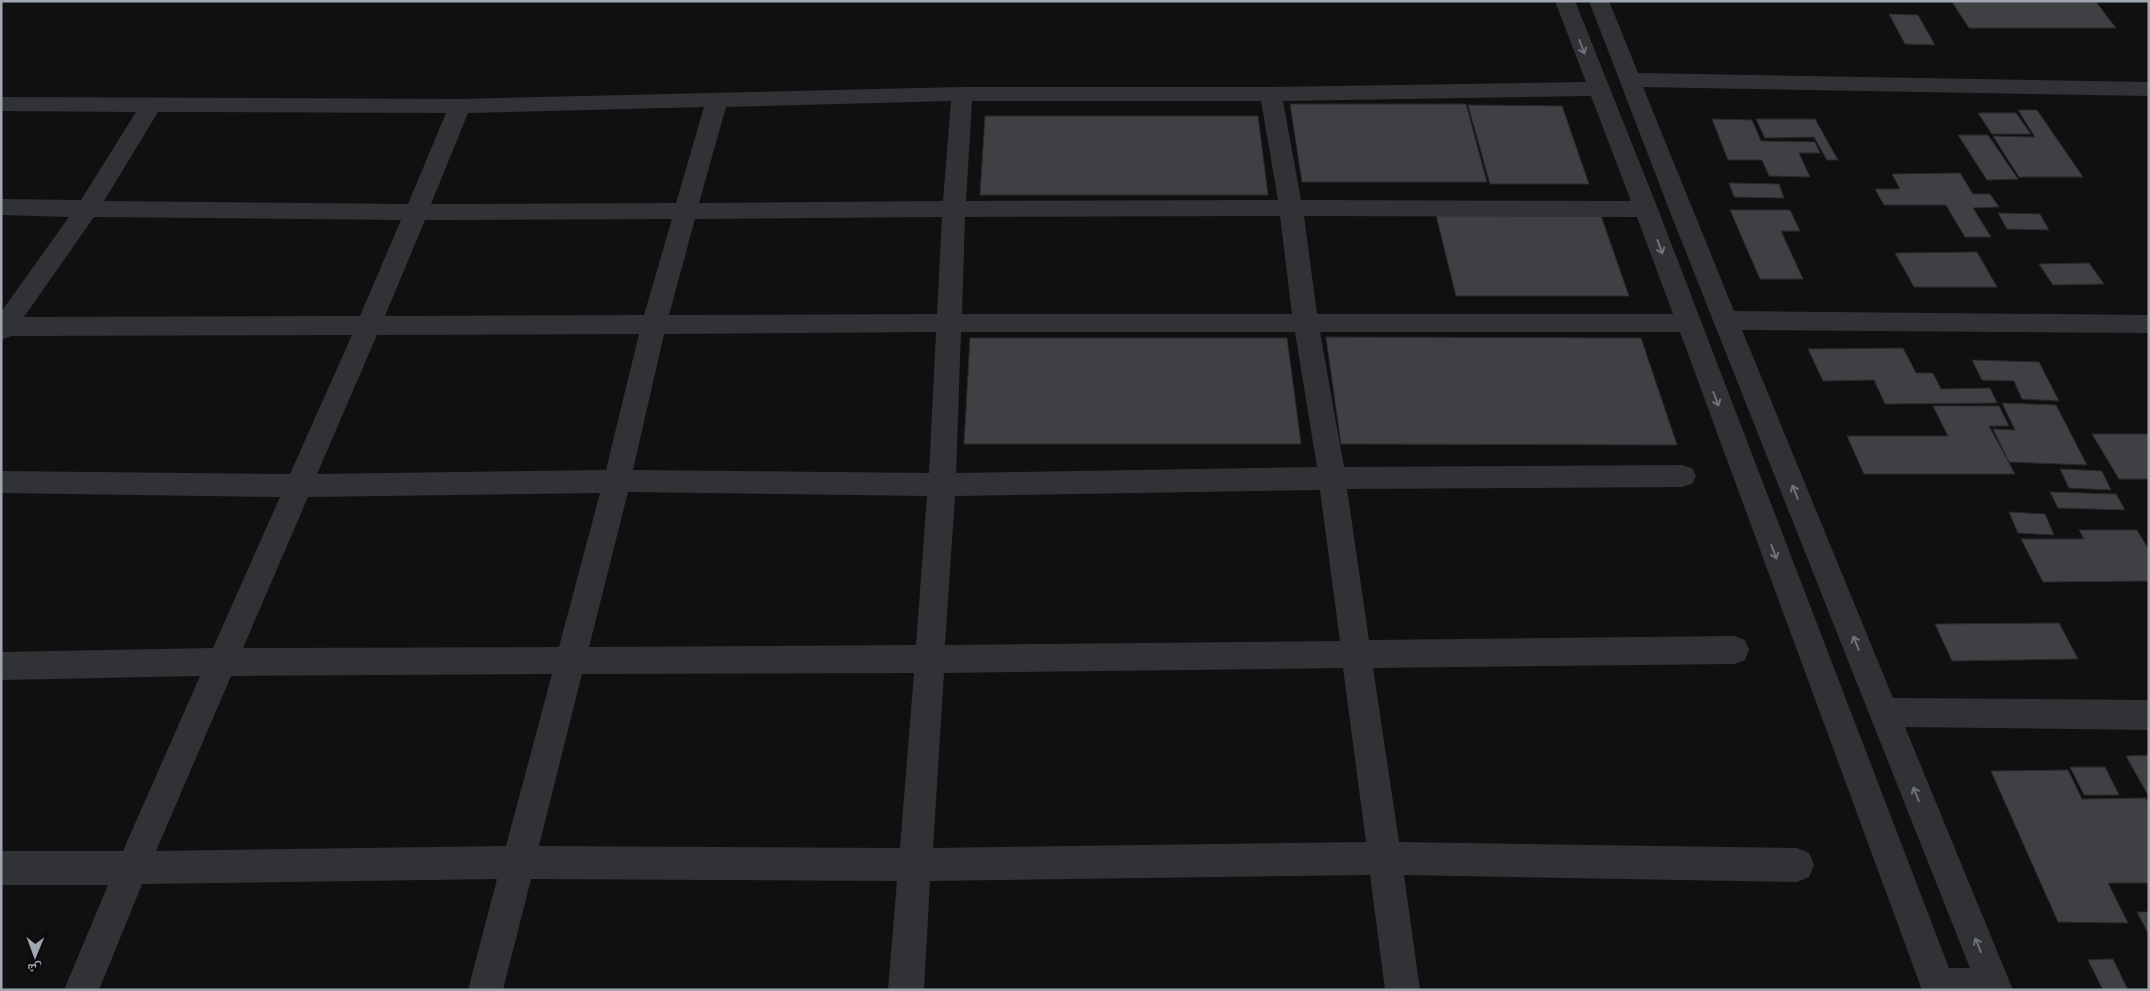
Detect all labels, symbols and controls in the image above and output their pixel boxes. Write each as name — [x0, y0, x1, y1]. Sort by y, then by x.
one-way arrow — [1578, 39, 1587, 54]
one-way arrow — [1656, 239, 1665, 254]
one-way arrow — [1713, 392, 1722, 407]
one-way arrow — [1790, 485, 1799, 500]
one-way arrow — [1770, 543, 1779, 559]
one-way arrow — [1850, 636, 1860, 651]
one-way arrow — [1911, 787, 1921, 802]
north arrow — [10, 931, 60, 981]
one-way arrow — [1972, 937, 1981, 952]
text: ش — [27, 960, 42, 977]

